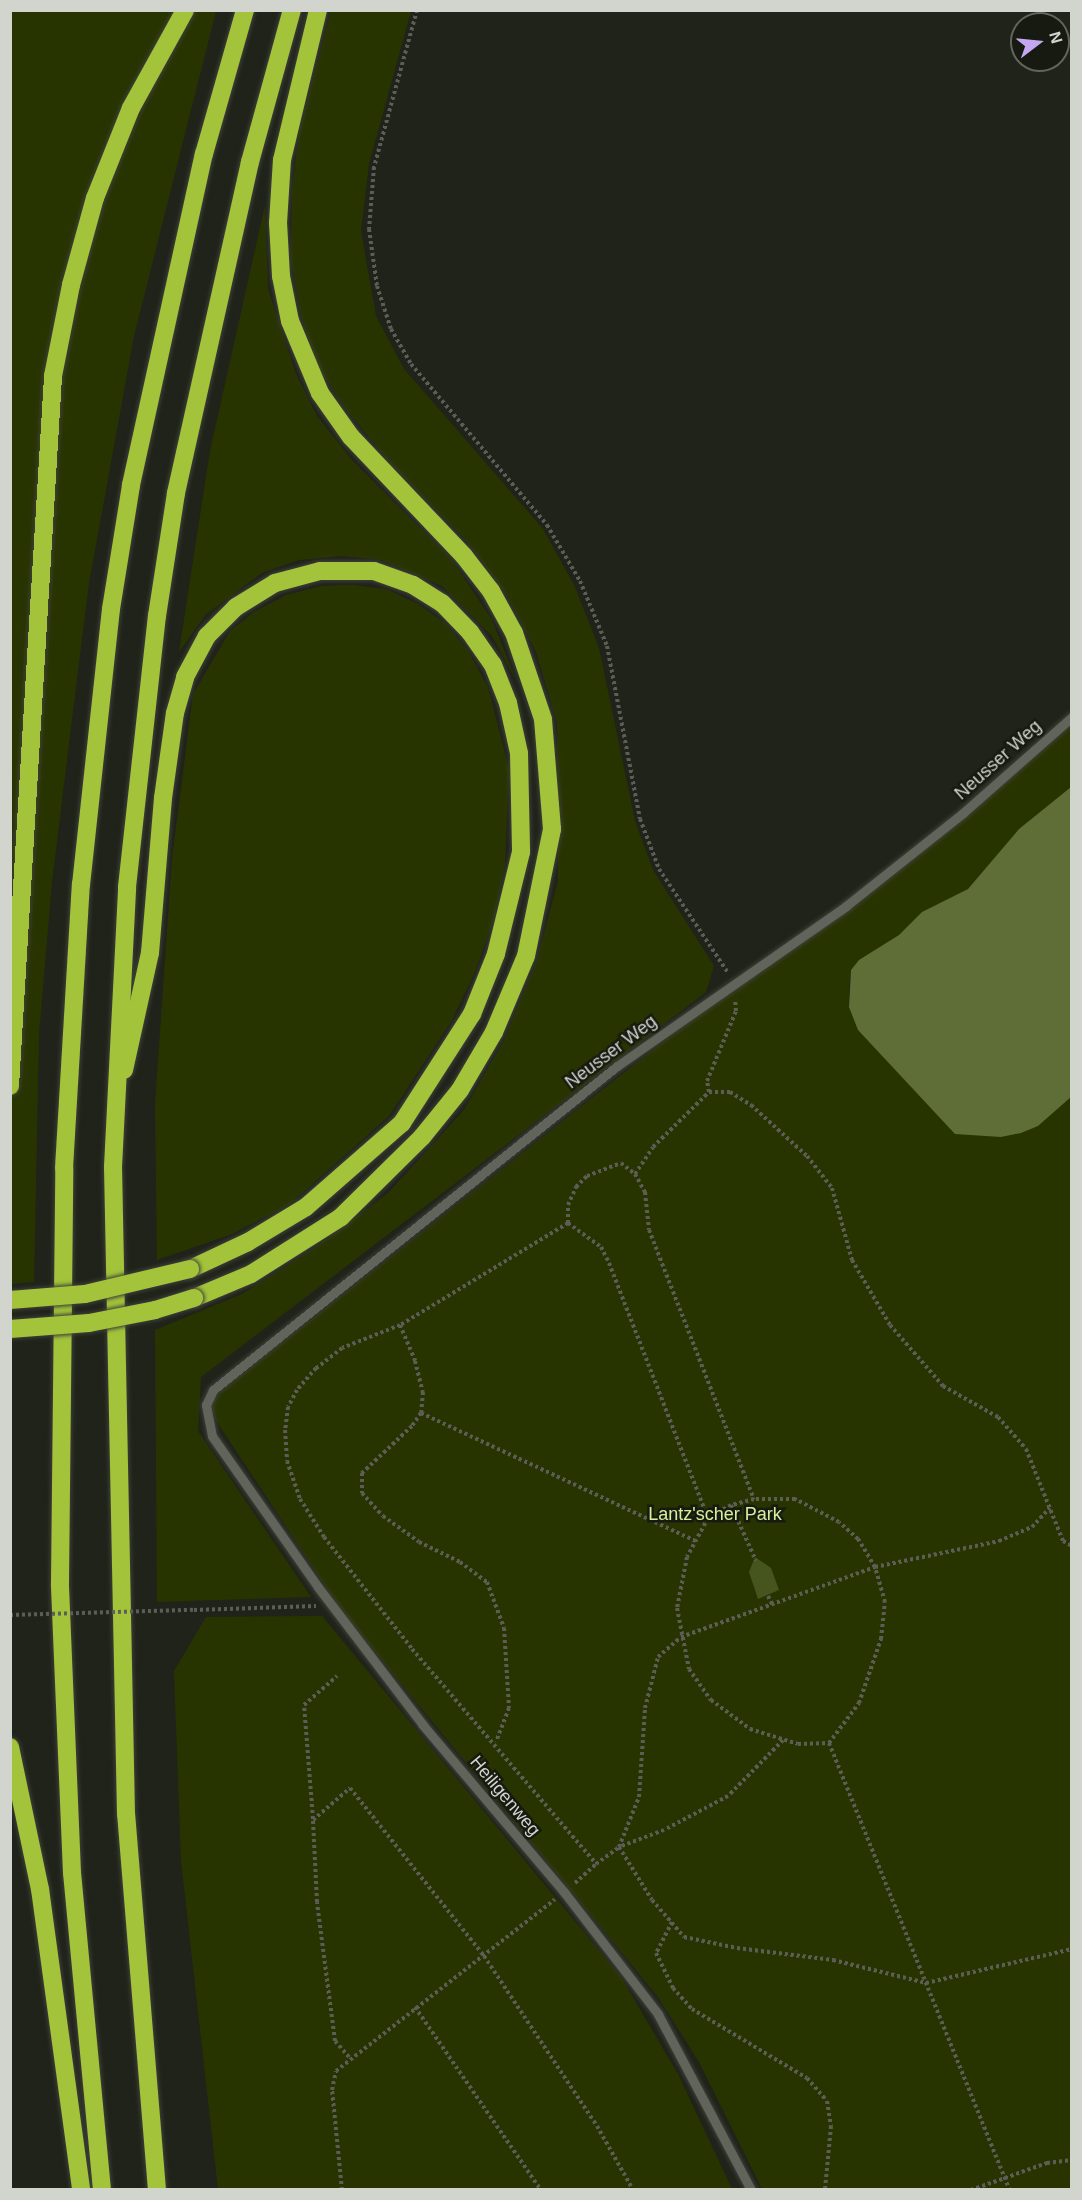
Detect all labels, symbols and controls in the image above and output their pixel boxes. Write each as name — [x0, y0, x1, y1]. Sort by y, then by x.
north arrow — [1010, 12, 1070, 72]
text: N — [1046, 30, 1066, 45]
street label: Neusser Weg — [950, 716, 1046, 804]
street label: Neusser Weg — [561, 1011, 661, 1093]
park label: Lantz'scher Park — [648, 1503, 782, 1525]
street label: Heiligenweg — [465, 1751, 545, 1841]

